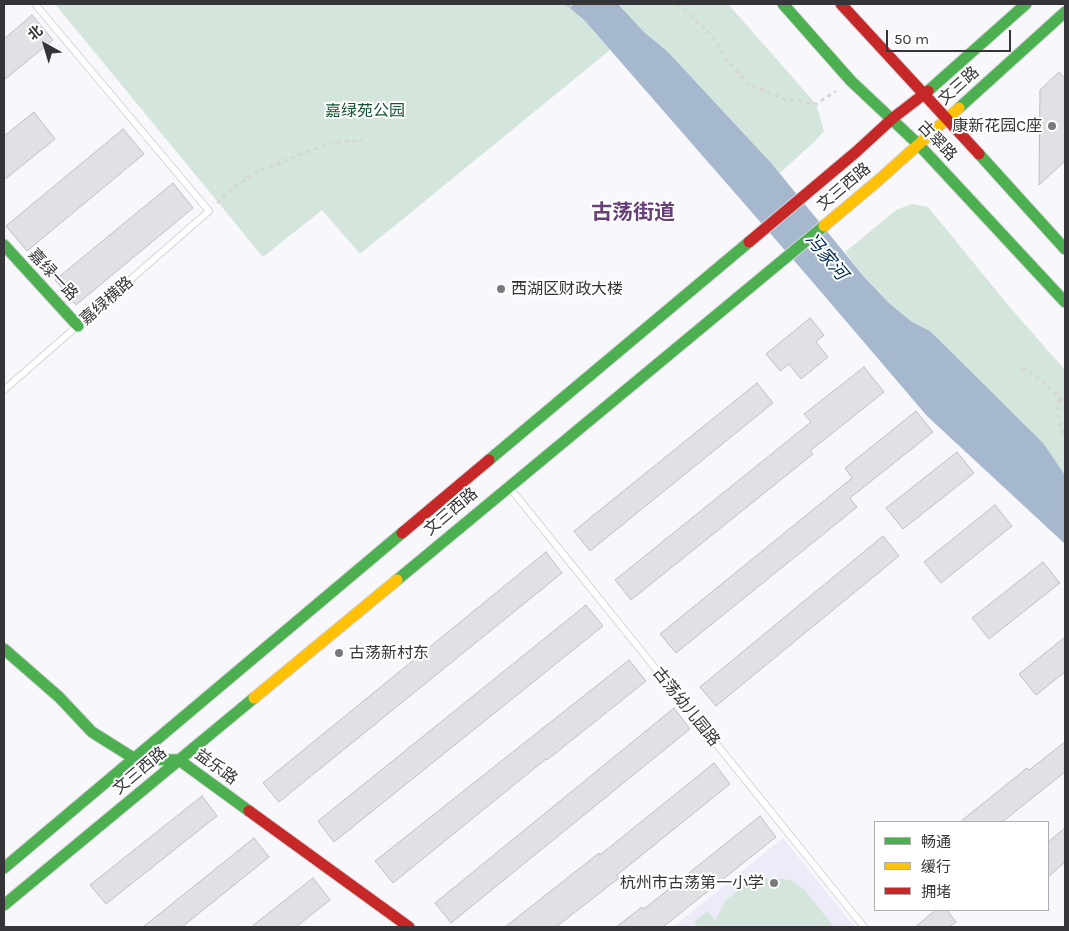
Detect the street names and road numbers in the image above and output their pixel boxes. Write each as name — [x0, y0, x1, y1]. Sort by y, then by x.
street label: 文三路 — [935, 63, 983, 109]
street label: 古翠路 — [913, 117, 961, 165]
street label: 文三西路 — [813, 159, 875, 215]
street label: 嘉绿一路 — [24, 245, 82, 305]
street label: 嘉绿横路 — [77, 273, 137, 329]
street label: 文三西路 — [420, 484, 482, 540]
street label: 古荡幼儿园路 — [648, 664, 724, 750]
street label: 文三西路 — [109, 743, 171, 799]
street label: 益乐路 — [191, 745, 241, 789]

